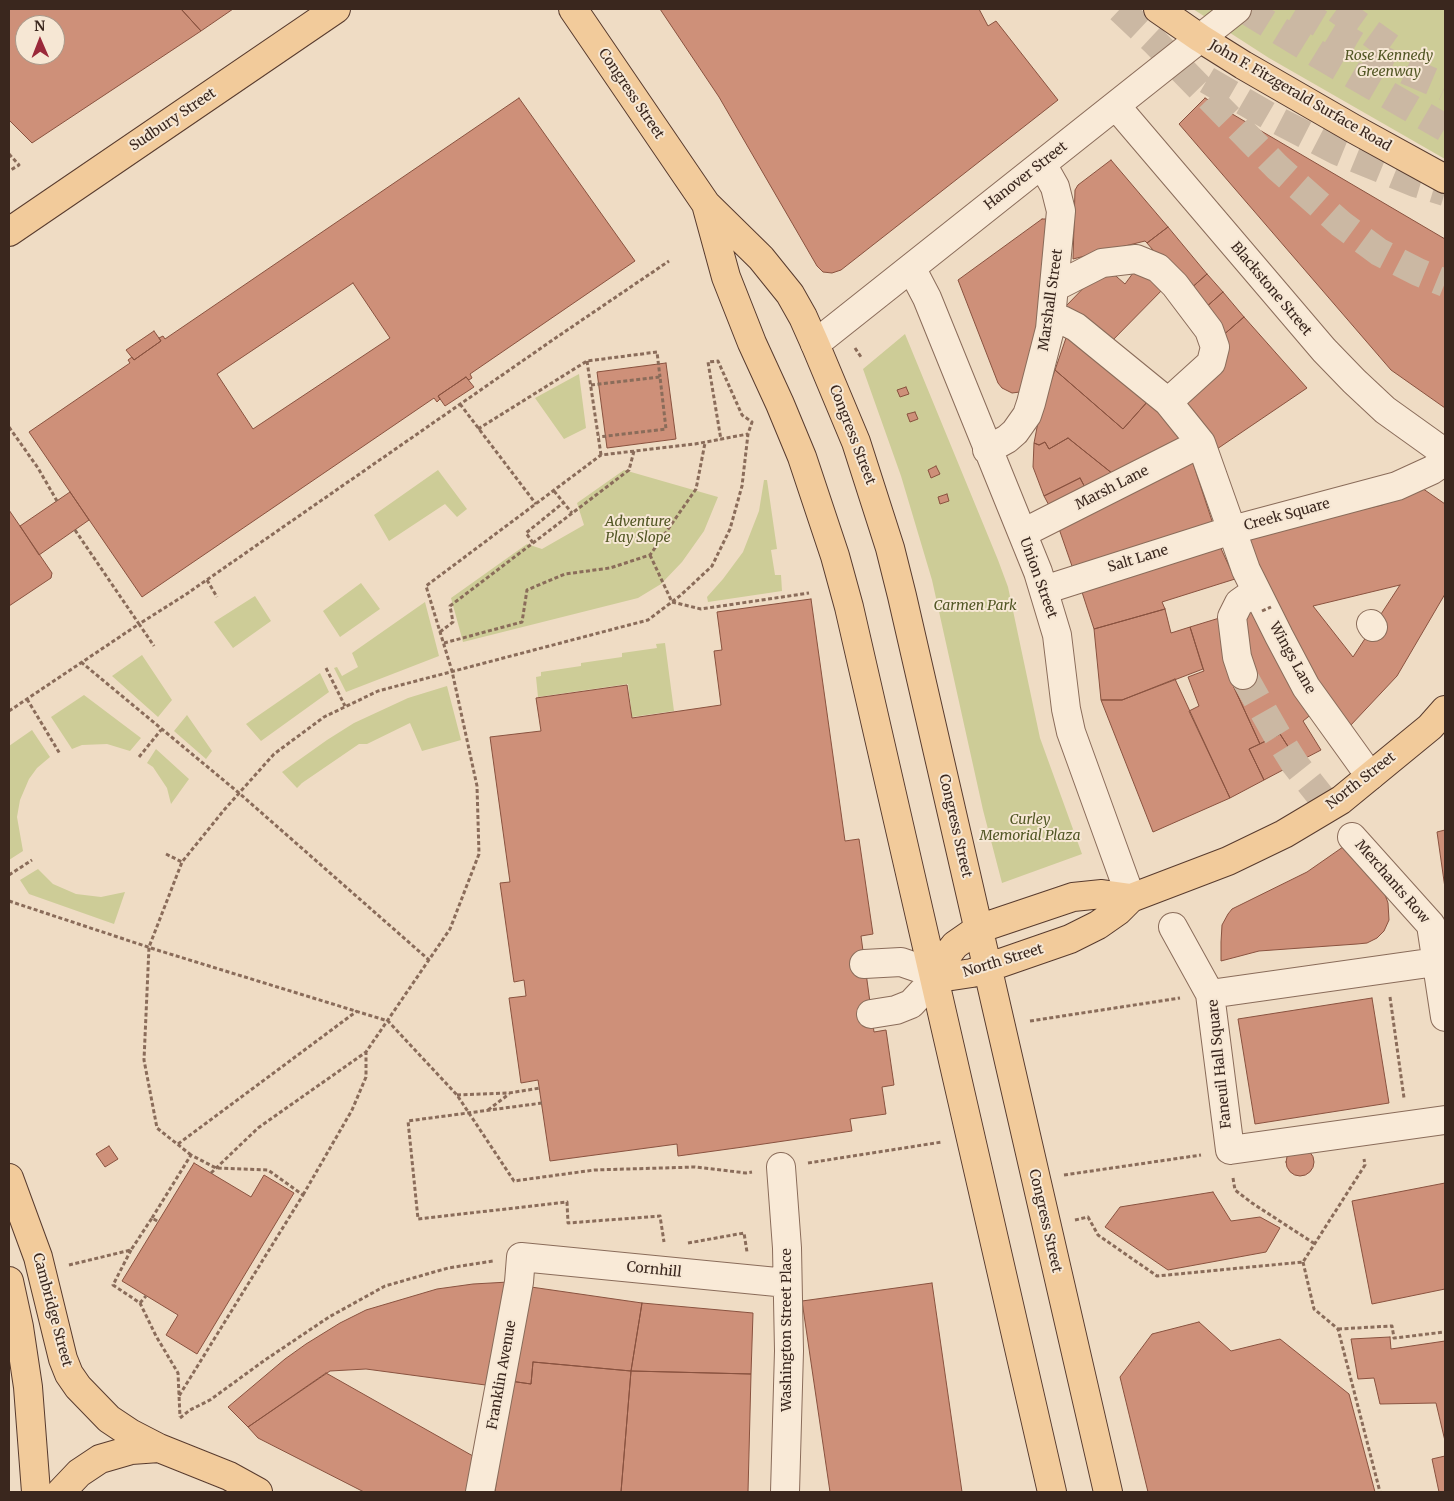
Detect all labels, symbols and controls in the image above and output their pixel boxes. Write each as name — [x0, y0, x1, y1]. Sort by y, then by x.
north arrow — [15, 15, 65, 65]
text: N — [34, 17, 45, 35]
street label: John F. Fitzgerald Surface Road — [1206, 37, 1394, 155]
street label: Congress Street — [595, 46, 667, 142]
park label: Rose Kennedy Greenway — [1345, 48, 1433, 80]
street label: Sudbury Street — [127, 85, 219, 155]
street label: Hanover Street — [981, 138, 1071, 214]
street label: Blackstone Street — [1227, 239, 1315, 339]
street label: Marshall Street — [1036, 248, 1066, 352]
street label: Congress Street — [825, 383, 879, 487]
street label: Marsh Lane — [1073, 462, 1151, 514]
street label: Creek Square — [1242, 495, 1332, 535]
park label: Adventure Play Slope — [605, 514, 671, 546]
street label: Union Street — [1016, 535, 1060, 621]
street label: Salt Lane — [1106, 542, 1170, 576]
park label: Carmen Park — [933, 598, 1017, 614]
street label: Wings Lane — [1265, 619, 1319, 697]
street label: North Street — [1323, 749, 1399, 813]
street label: Congress Street — [935, 773, 975, 879]
park label: Curley Memorial Plaza — [980, 812, 1080, 844]
street label: Merchants Row — [1351, 837, 1433, 927]
street label: North Street — [961, 941, 1045, 981]
street label: Faneuil Hall Square — [1205, 998, 1235, 1130]
street label: Congress Street — [1025, 1168, 1065, 1274]
street label: Washington Street Place — [779, 1248, 795, 1412]
street label: Cambridge Street — [29, 1251, 75, 1369]
street label: Cornhill — [626, 1259, 682, 1281]
street label: Franklin Avenue — [484, 1319, 520, 1431]

